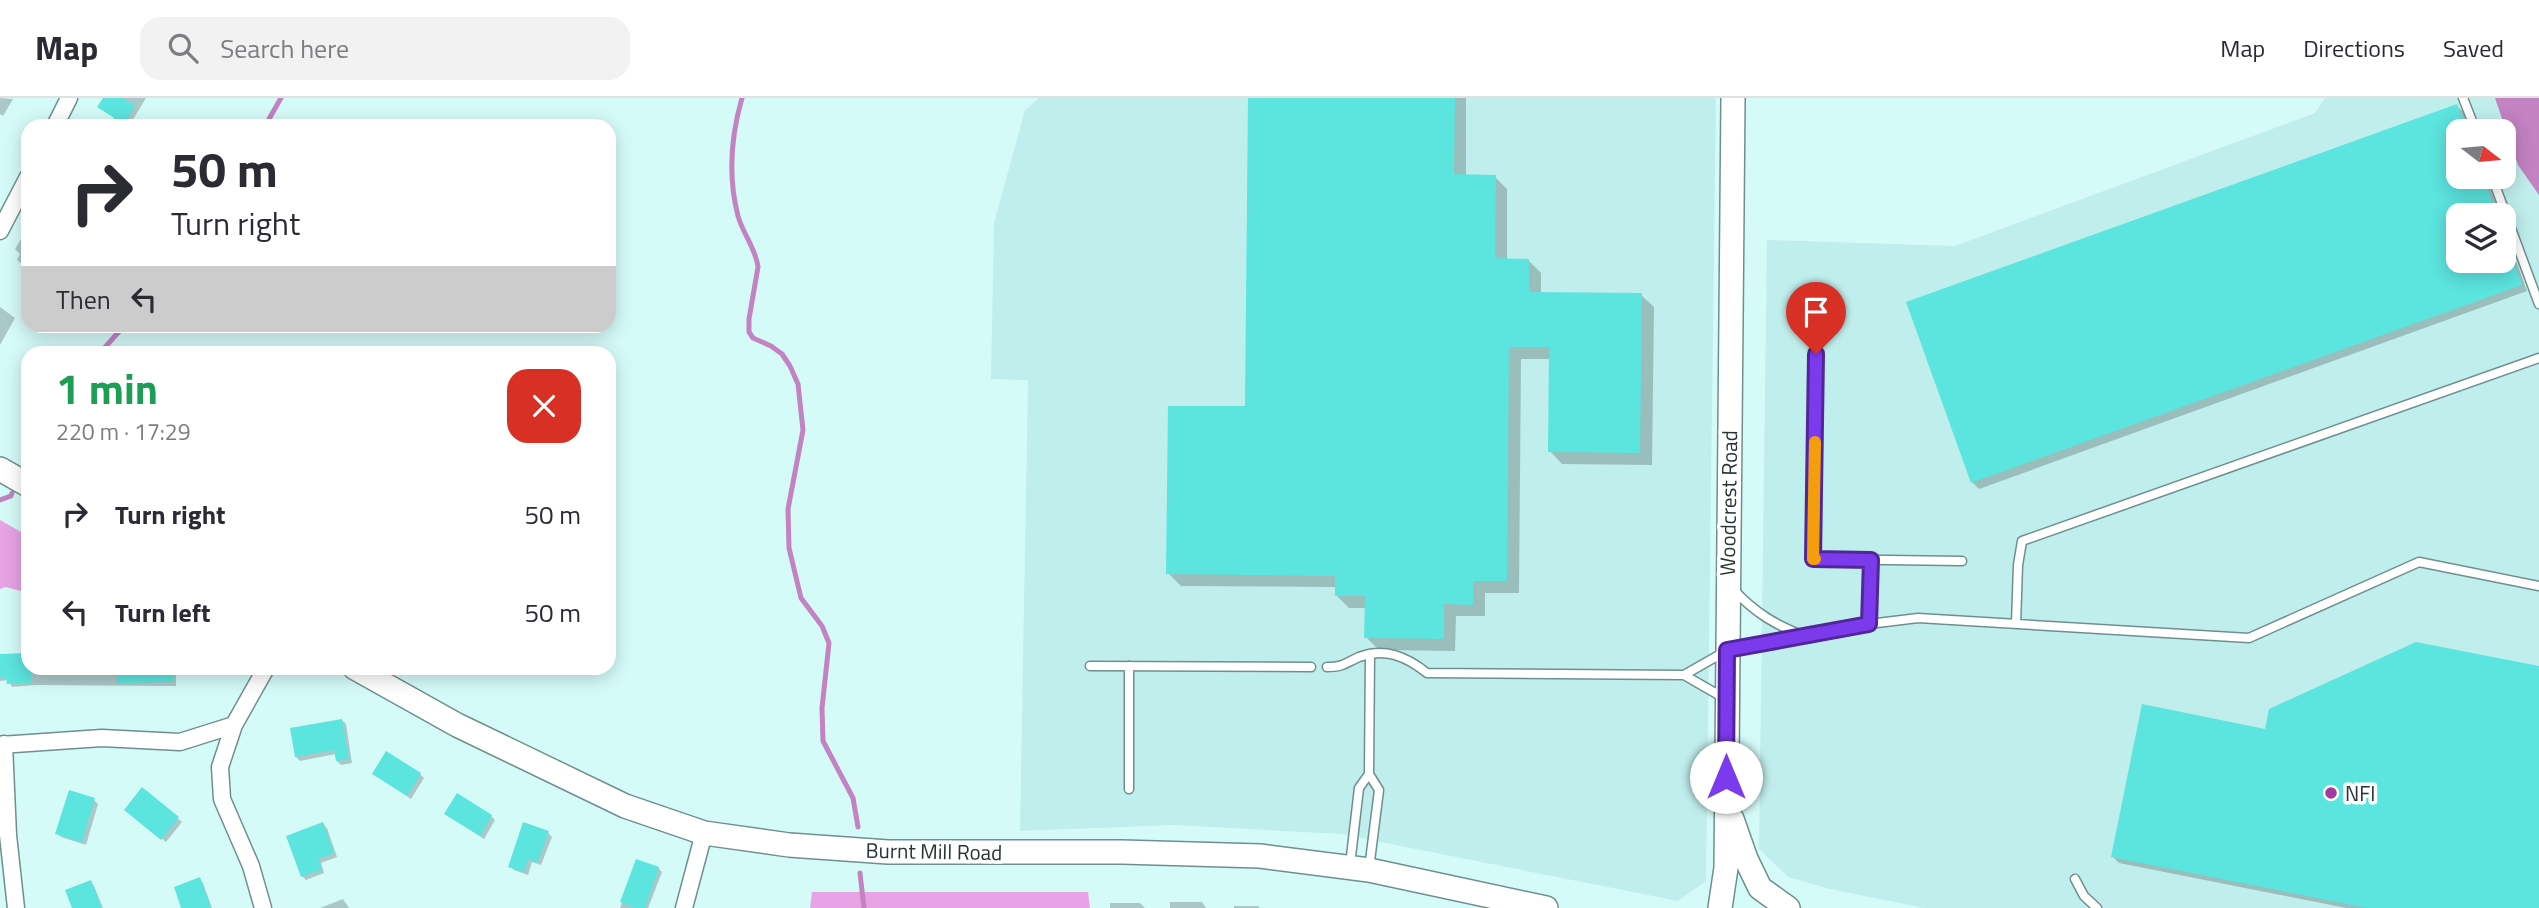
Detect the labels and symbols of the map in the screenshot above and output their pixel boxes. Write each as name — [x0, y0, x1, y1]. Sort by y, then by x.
north arrow — [2446, 119, 2516, 189]
pin — [1786, 282, 1846, 354]
street label: Woodcrest Road — [1711, 430, 1745, 576]
position arrow — [1689, 740, 1763, 814]
place label: NFI — [2345, 777, 2375, 809]
marker: NFI — [2323, 785, 2339, 801]
street label: Burnt Mill Road — [865, 834, 1003, 868]

